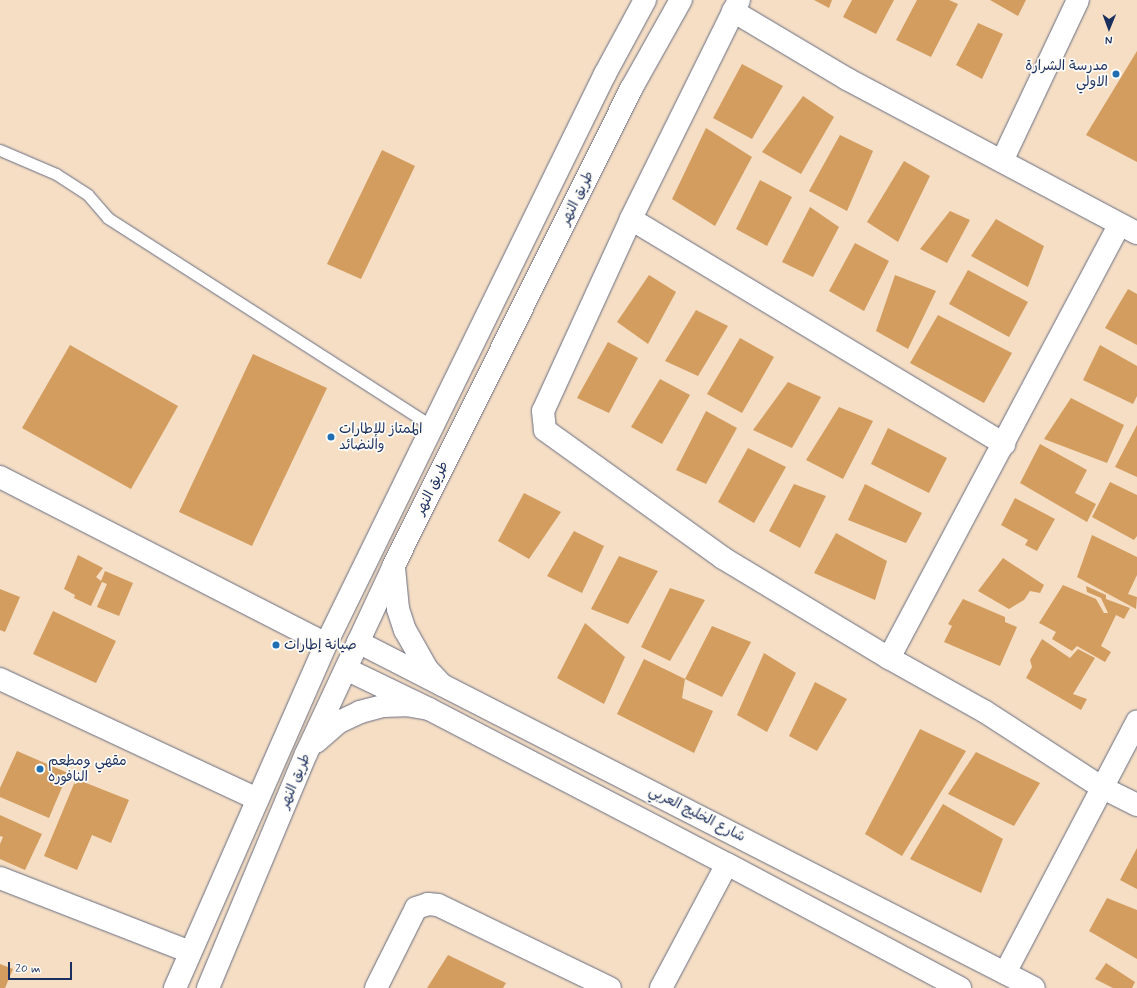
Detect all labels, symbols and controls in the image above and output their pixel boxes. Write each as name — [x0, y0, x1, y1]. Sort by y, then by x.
north arrow — [1089, 8, 1129, 48]
text: N — [1105, 33, 1113, 47]
place label: مدرسة الشرارة الاولي — [1025, 58, 1108, 90]
marker: مدرسة الشرارة الاولي — [1111, 69, 1121, 79]
street label: طريق النهر — [557, 168, 597, 228]
place label: الممتاز للإطارات والنضائد — [339, 421, 422, 454]
marker: الممتاز للإطارات والنضائد — [326, 432, 336, 442]
street label: طريق النهر — [412, 458, 452, 518]
place label: صيانة إطارات — [284, 637, 357, 653]
marker: صيانة إطارات — [271, 640, 281, 650]
street label: طريق النهر — [276, 751, 314, 811]
place label: مقهي ومطعم النافوره — [48, 753, 127, 786]
marker: مقهي ومطعم النافوره — [35, 764, 45, 774]
street label: شارع الخليج العربي — [646, 783, 748, 845]
scale bar — [10, 954, 74, 980]
text: 20 m — [15, 961, 41, 977]

